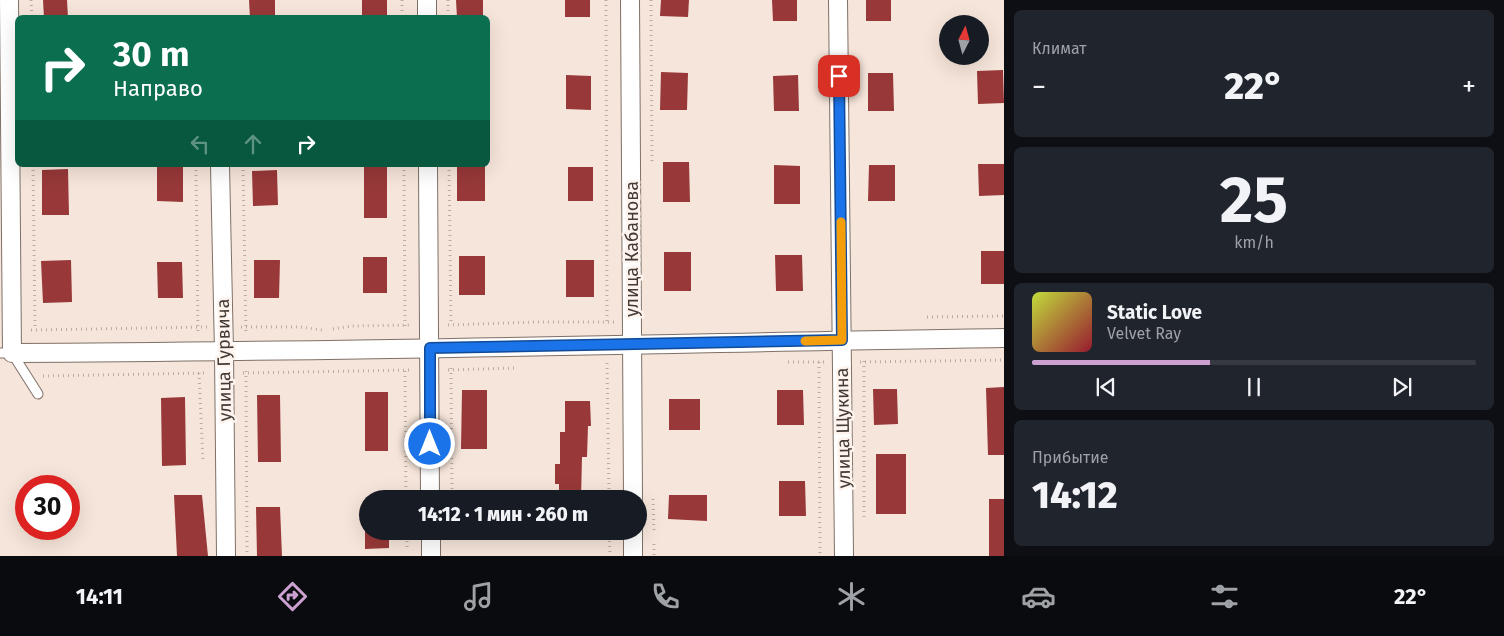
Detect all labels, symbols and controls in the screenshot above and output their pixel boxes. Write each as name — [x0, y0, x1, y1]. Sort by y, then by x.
north arrow — [939, 15, 989, 65]
map controls — [939, 15, 989, 65]
text: 30 m — [113, 33, 190, 75]
icon: right — [30, 35, 95, 100]
text: Климат — [1032, 39, 1087, 58]
pin — [818, 55, 860, 97]
icon: arrive — [825, 62, 853, 90]
text: 22° — [1224, 63, 1284, 109]
text: − — [1032, 70, 1046, 103]
text: + — [1462, 70, 1476, 103]
text: Направо — [113, 75, 203, 102]
icon: left — [186, 130, 214, 158]
icon: ahead — [239, 130, 267, 158]
icon: right — [292, 130, 320, 158]
text: 25 — [1220, 161, 1288, 239]
street label: улица Кабанова — [621, 181, 643, 317]
text: km/h — [1234, 233, 1274, 252]
street label: улица Гурвича — [212, 298, 236, 422]
text: Static Love — [1107, 301, 1202, 324]
text: Velvet Ray — [1107, 324, 1181, 343]
street label: улица Щукина — [831, 367, 855, 489]
icon: previous — [1092, 373, 1120, 401]
icon: pause — [1240, 373, 1268, 401]
icon: next — [1388, 373, 1416, 401]
position arrow — [403, 417, 455, 469]
text: Прибытие — [1032, 448, 1108, 467]
text: 14:12 — [1032, 472, 1118, 518]
speed limit sign: 30 — [15, 475, 80, 540]
text: 14:12 · 1 мин · 260 m — [418, 503, 588, 526]
icon: directions — [275, 579, 310, 614]
icon: music — [461, 579, 496, 614]
icon: phone — [648, 579, 683, 614]
icon: climate — [834, 579, 869, 614]
icon: car — [1021, 579, 1056, 614]
icon: filters — [1207, 579, 1242, 614]
text: 14:11 — [76, 583, 123, 610]
text: 22° — [1394, 583, 1428, 610]

